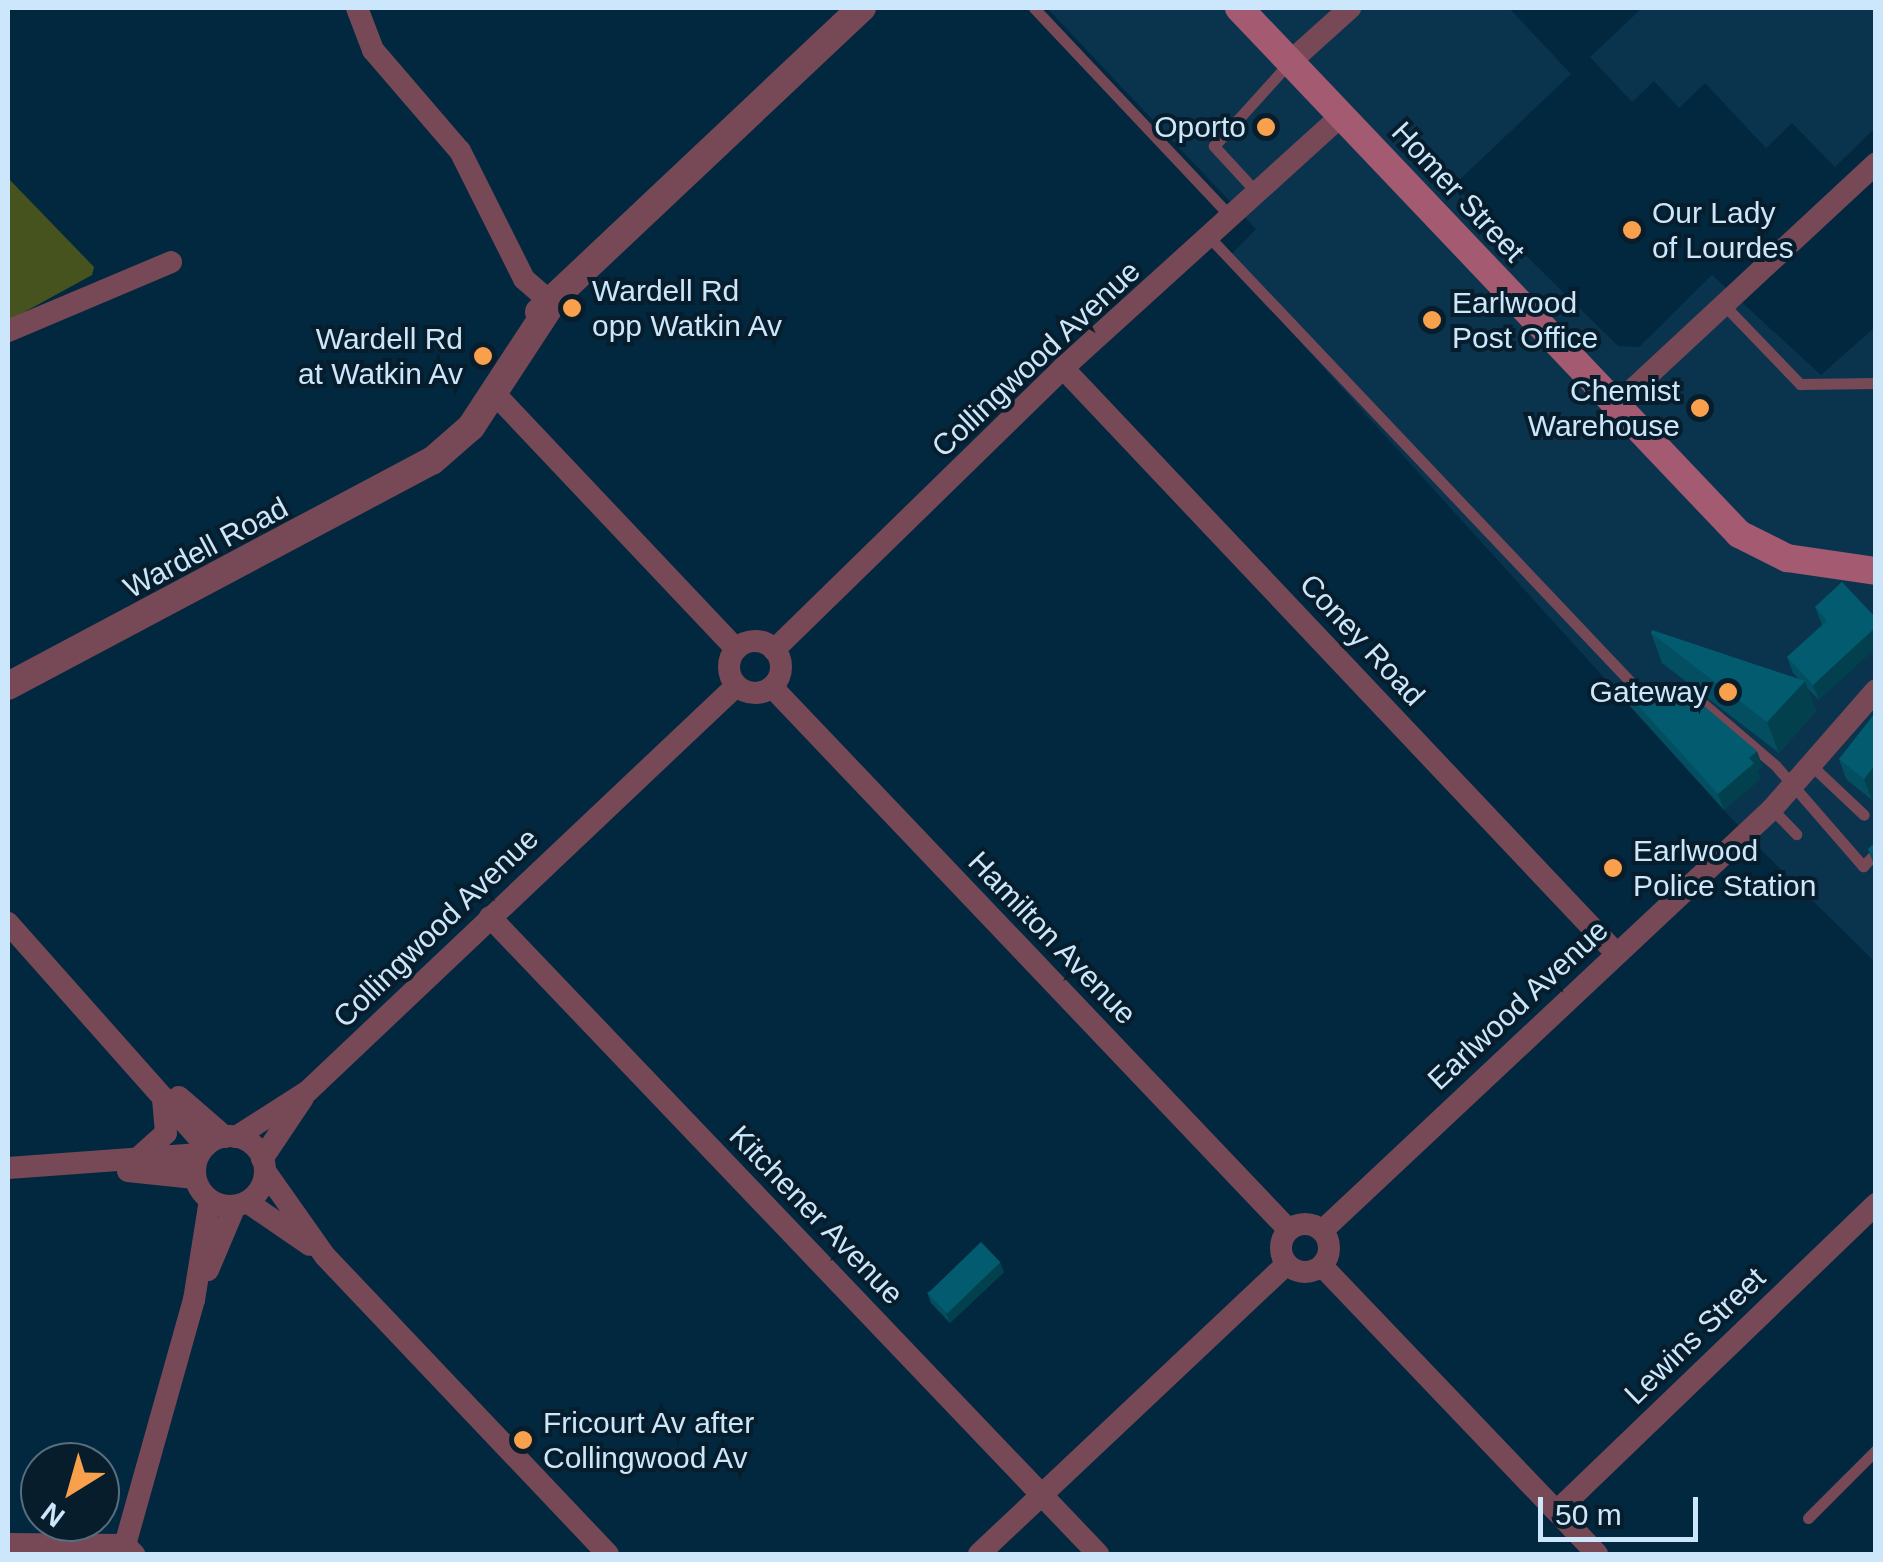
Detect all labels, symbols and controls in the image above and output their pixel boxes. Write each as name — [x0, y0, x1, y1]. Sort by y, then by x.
place label: Oporto — [1154, 109, 1246, 145]
street label: Homer Street — [1384, 114, 1532, 270]
marker: Oporto — [1255, 116, 1277, 138]
place label: Our Lady of Lourdes — [1652, 195, 1794, 266]
marker: Our Lady of Lourdes — [1621, 219, 1643, 241]
street label: Collingwood Avenue — [924, 253, 1148, 465]
place label: Wardell Rd opp Watkin Av — [592, 273, 784, 344]
place label: Earlwood Post Office — [1452, 285, 1598, 356]
marker: Wardell Rd opp Watkin Av — [561, 297, 583, 319]
marker: Earlwood Post Office — [1421, 309, 1443, 331]
place label: Wardell Rd at Watkin Av — [296, 321, 463, 392]
marker: Wardell Rd at Watkin Av — [472, 345, 494, 367]
place label: Chemist Warehouse — [1528, 373, 1680, 444]
marker: Chemist Warehouse — [1689, 397, 1711, 419]
street label: Wardell Road — [118, 490, 294, 606]
street label: Coney Road — [1292, 567, 1432, 713]
place label: Gateway — [1590, 674, 1708, 710]
marker: Gateway — [1717, 681, 1739, 703]
street label: Collingwood Avenue — [325, 820, 547, 1036]
place label: Earlwood Police Station — [1633, 833, 1816, 904]
street label: Hamilton Avenue — [960, 844, 1144, 1032]
marker: Earlwood Police Station — [1602, 857, 1624, 879]
street label: Earlwood Avenue — [1420, 912, 1616, 1098]
street label: Kitchener Avenue — [721, 1118, 911, 1312]
street label: Lewins Street — [1617, 1260, 1773, 1412]
place label: Fricourt Av after Collingwood Av — [543, 1405, 756, 1476]
marker: Fricourt Av after Collingwood Av — [512, 1429, 534, 1451]
north arrow — [20, 1442, 120, 1542]
scale bar — [1543, 1477, 1703, 1539]
text: N — [35, 1496, 70, 1533]
text: 50 m — [1555, 1498, 1622, 1531]

